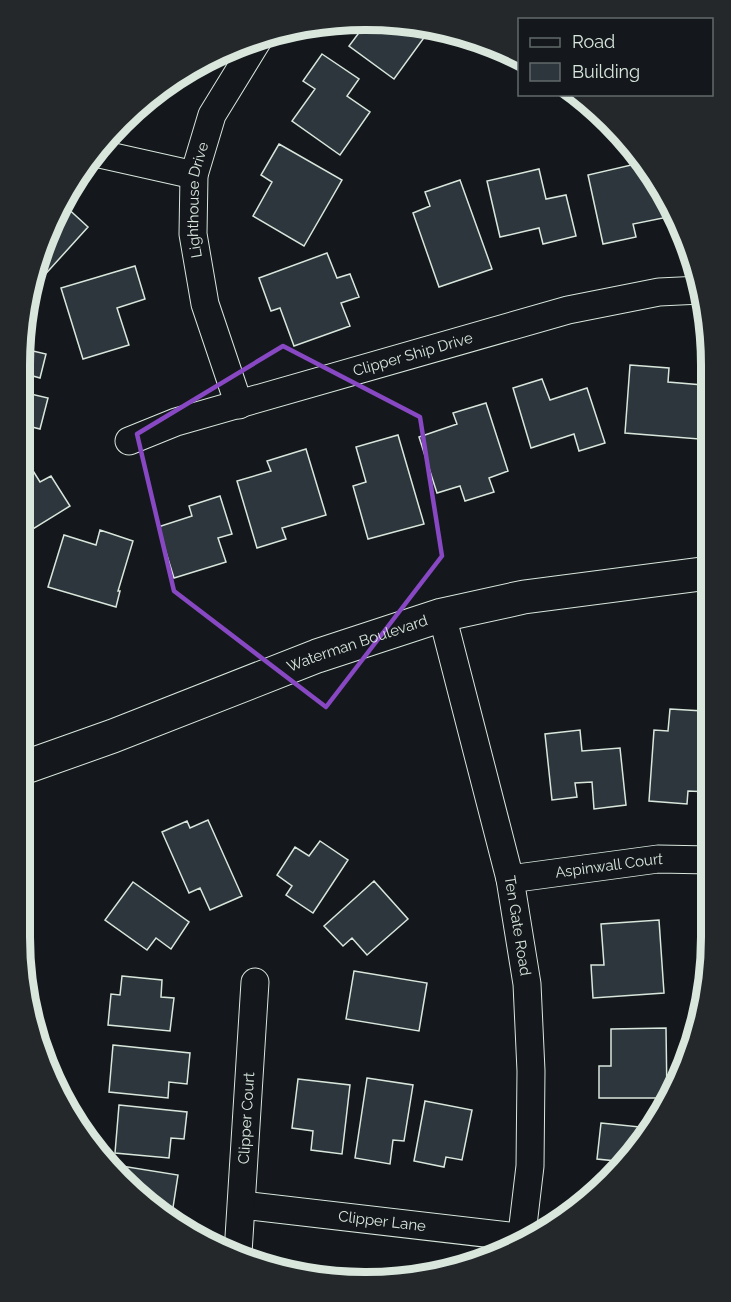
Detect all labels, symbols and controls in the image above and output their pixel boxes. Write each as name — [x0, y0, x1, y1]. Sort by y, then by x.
legend — [518, 18, 713, 96]
text: Road — [572, 31, 615, 52]
text: Building — [572, 61, 640, 82]
street label: Lighthouse Drive — [184, 140, 212, 259]
street label: Clipper Ship Drive — [351, 329, 475, 380]
street label: Waterman Boulevard — [284, 611, 430, 676]
street label: Aspinwall Court — [554, 850, 663, 882]
street label: Ten Gate Road — [501, 874, 535, 977]
street label: Clipper Court — [235, 1072, 258, 1165]
street label: Clipper Lane — [337, 1207, 427, 1235]

